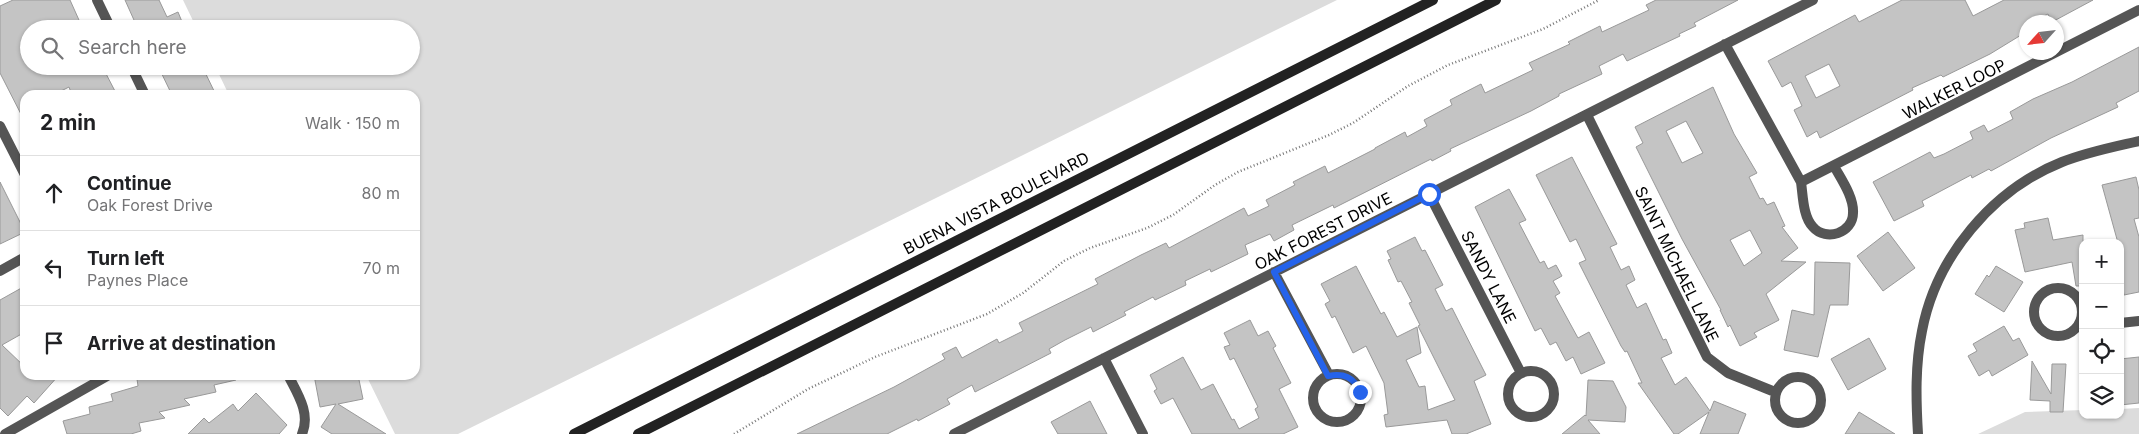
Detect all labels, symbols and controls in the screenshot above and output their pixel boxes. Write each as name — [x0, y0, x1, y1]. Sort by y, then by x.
north arrow — [2019, 15, 2064, 60]
search box — [20, 20, 420, 75]
icon: search — [38, 34, 66, 62]
text: Search here — [78, 36, 187, 59]
street label: WALKER LOOP — [1899, 54, 2009, 124]
text: 2 min — [40, 110, 96, 135]
text: Walk · 150 m — [305, 113, 400, 133]
street label: BUENA VISTA BOULEVARD — [900, 147, 1092, 259]
text: Continue — [87, 172, 172, 195]
icon: ahead — [40, 179, 68, 207]
text: 80 m — [361, 183, 400, 203]
route start — [1418, 183, 1441, 206]
street label: SAINT MICHAEL LANE — [1631, 183, 1723, 345]
street label: OAK FOREST DRIVE — [1251, 188, 1395, 274]
text: Oak Forest Drive — [87, 195, 213, 215]
street label: SANDY LANE — [1457, 227, 1521, 327]
map controls — [2079, 239, 2124, 419]
button: + — [2079, 239, 2124, 284]
text: Turn left — [87, 247, 165, 270]
icon: left — [40, 254, 68, 282]
text: 70 m — [363, 258, 400, 278]
text: Paynes Place — [87, 270, 188, 290]
button: − — [2079, 284, 2124, 329]
icon: arrive — [40, 329, 68, 357]
button: locate — [2079, 329, 2124, 374]
text: Arrive at destination — [87, 332, 276, 355]
button: layers — [2079, 374, 2124, 419]
route end — [1349, 381, 1372, 404]

